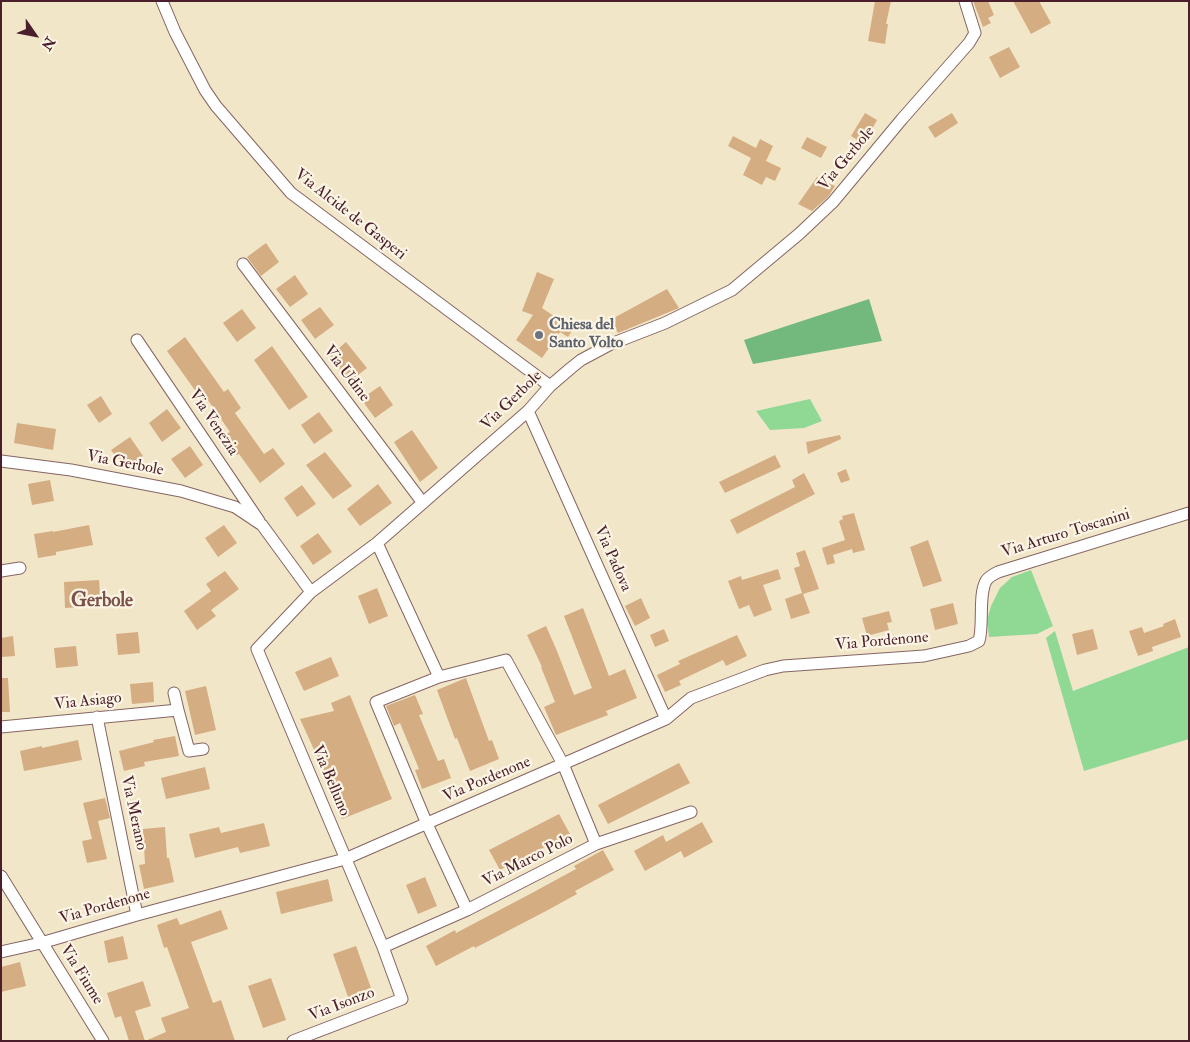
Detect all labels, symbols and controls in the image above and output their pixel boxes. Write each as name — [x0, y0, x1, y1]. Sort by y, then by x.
north arrow — [10, 10, 60, 60]
text: N — [37, 34, 59, 53]
street label: Via Gerbole — [815, 123, 879, 195]
street label: Via Alcide de Gasperi — [290, 165, 410, 265]
place label: Chiesa del Santo Volto — [549, 316, 623, 354]
marker: Chiesa del Santo Volto — [533, 329, 545, 341]
street label: Via Udine — [319, 342, 373, 406]
street label: Via Gerbole — [477, 367, 547, 435]
street label: Via Venezia — [184, 386, 242, 460]
street label: Via Gerbole — [85, 447, 165, 481]
street label: Via Arturo Toscanini — [1000, 505, 1132, 563]
street label: Via Padova — [589, 523, 635, 595]
district label: Gerbole — [71, 591, 133, 613]
street label: Via Pordenone — [835, 628, 929, 656]
street label: Via Asiago — [53, 689, 123, 715]
street label: Via Belluno — [307, 743, 353, 819]
street label: Via Pordenone — [440, 753, 534, 807]
street label: Via Merano — [116, 774, 150, 852]
street label: Via Marco Polo — [480, 830, 576, 892]
street label: Via Pordenone — [57, 885, 153, 929]
street label: Via Fiume — [55, 942, 107, 1008]
street label: Via Isonzo — [306, 984, 378, 1026]

